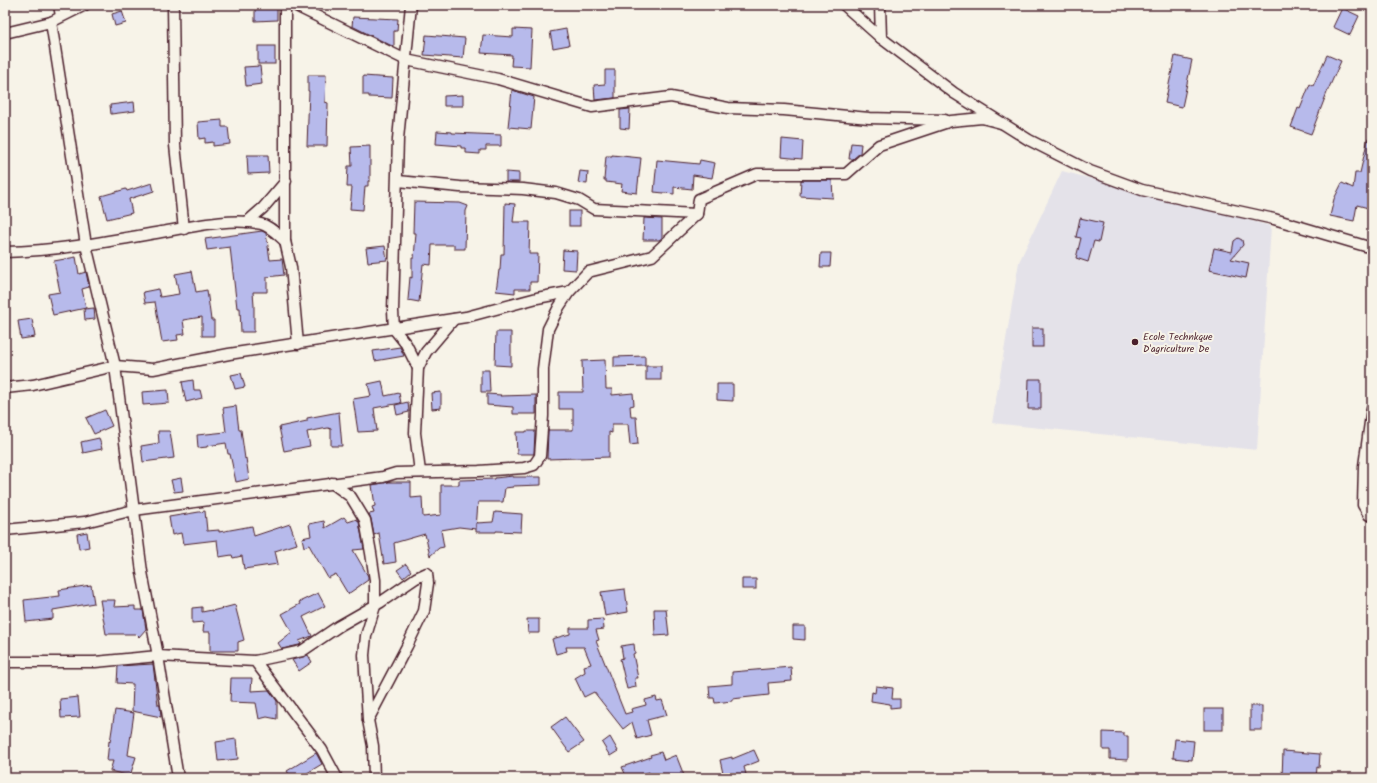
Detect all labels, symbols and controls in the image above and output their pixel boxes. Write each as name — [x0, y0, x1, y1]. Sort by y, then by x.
place label: Ecole Technkque D'agriculture De — [1143, 329, 1213, 357]
marker: Ecole Technkque D'agriculture De — [1130, 337, 1140, 347]

